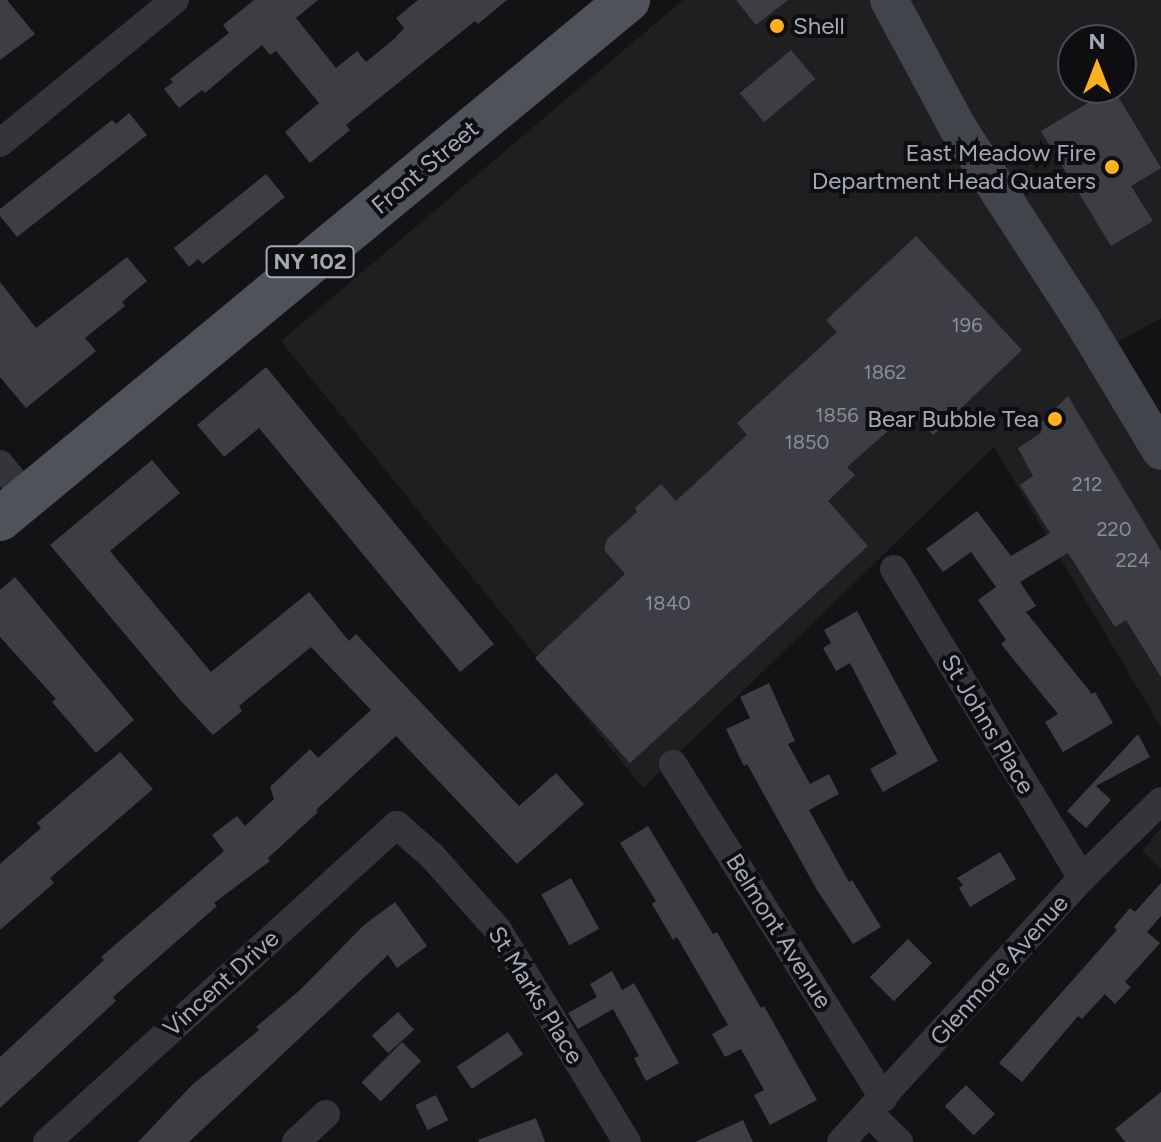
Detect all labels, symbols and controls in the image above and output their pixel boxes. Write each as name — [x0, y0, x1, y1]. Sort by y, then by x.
place label: Shell — [793, 12, 845, 40]
marker: Shell — [768, 17, 786, 35]
north arrow — [1057, 24, 1137, 104]
text: N — [1088, 28, 1106, 55]
street label: Front Street — [366, 114, 484, 220]
place label: East Meadow Fire Department Head Quaters — [812, 139, 1096, 195]
marker: East Meadow Fire Department Head Quaters — [1103, 158, 1121, 176]
road number: NY 102 — [264, 244, 356, 280]
house number: 196 — [952, 313, 982, 337]
house number: 1862 — [863, 360, 907, 384]
house number: 1856 — [815, 403, 859, 427]
place label: Bear Bubble Tea — [867, 405, 1039, 433]
marker: Bear Bubble Tea — [1046, 410, 1064, 428]
house number: 1850 — [785, 430, 829, 454]
house number: 212 — [1072, 472, 1102, 496]
house number: 220 — [1096, 517, 1132, 541]
house number: 224 — [1116, 548, 1150, 572]
house number: 1840 — [645, 591, 691, 615]
street label: St Johns Place — [935, 649, 1041, 799]
street label: Belmont Avenue — [720, 848, 838, 1014]
street label: Glenmore Avenue — [924, 889, 1074, 1051]
street label: St Marks Place — [482, 921, 590, 1069]
street label: Vincent Drive — [157, 924, 285, 1042]

